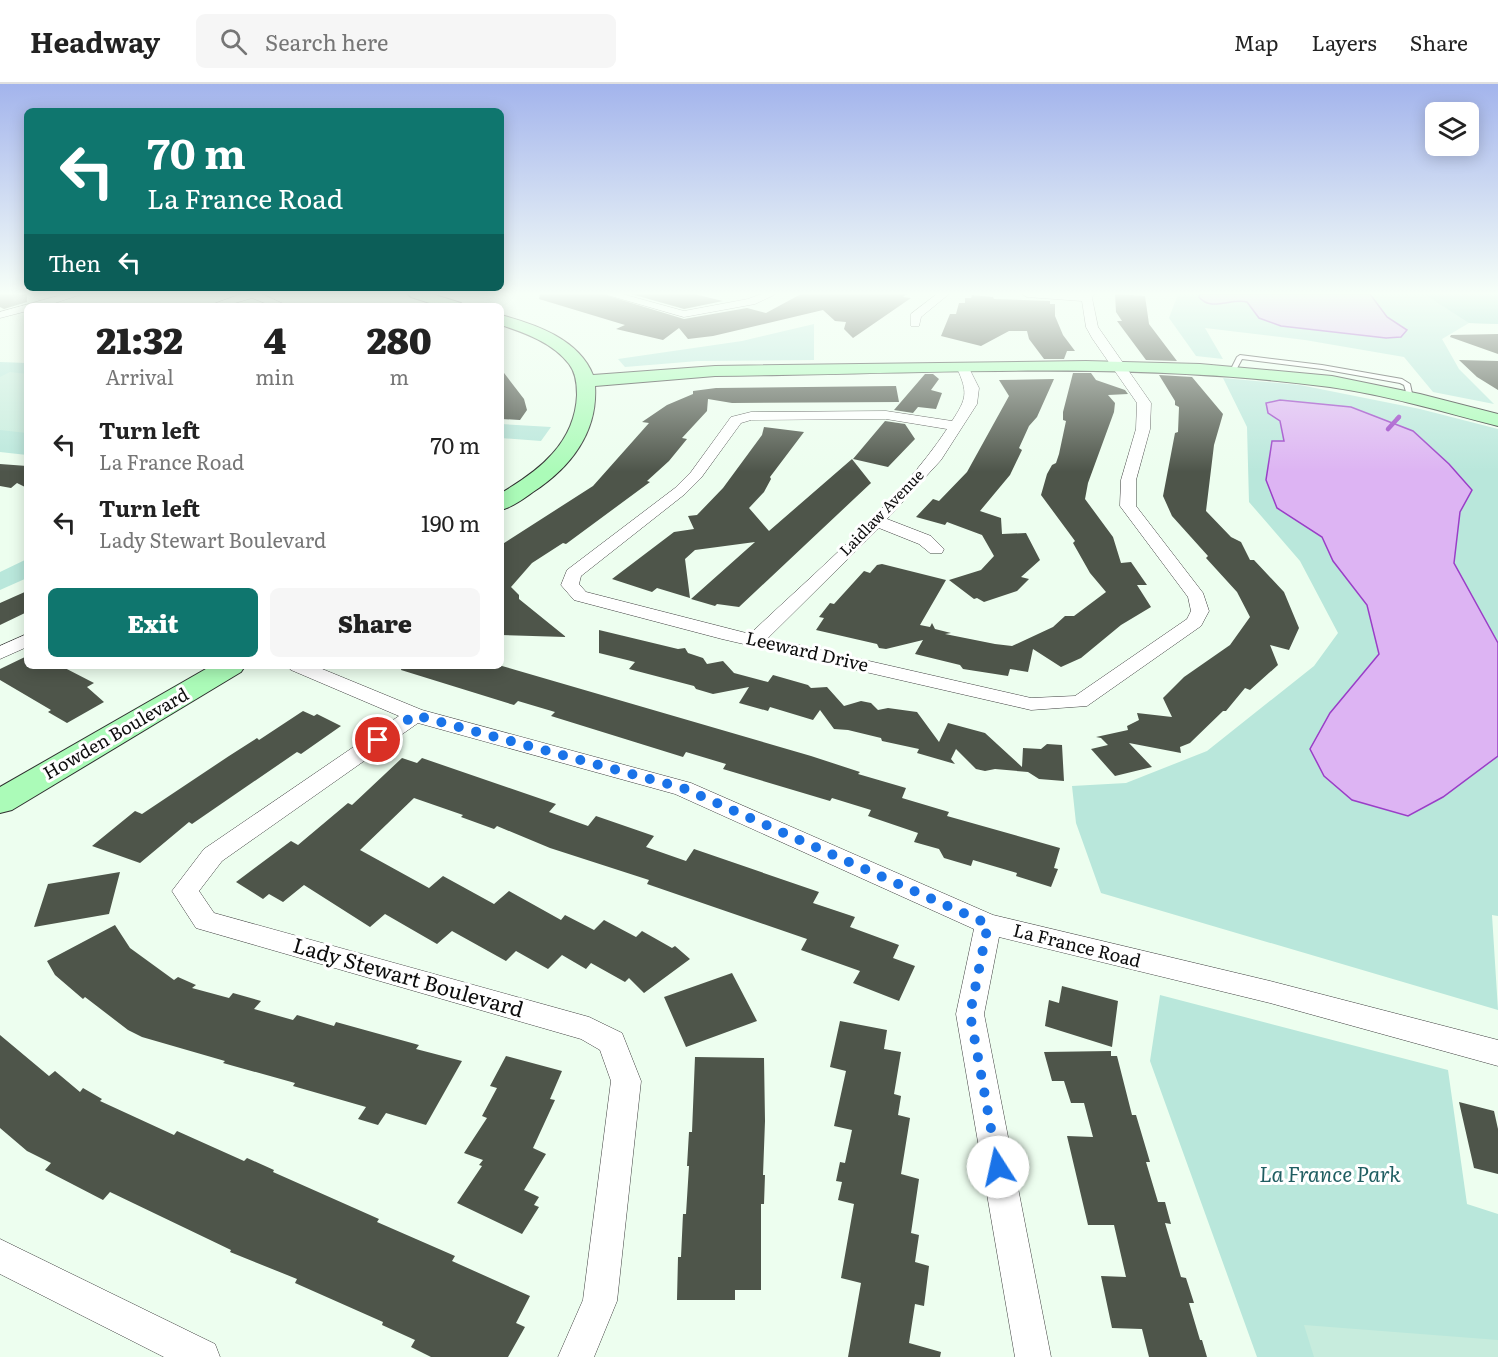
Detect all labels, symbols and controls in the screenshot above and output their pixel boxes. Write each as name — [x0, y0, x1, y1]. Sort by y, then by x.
search box — [196, 14, 616, 68]
text: Headway — [30, 20, 160, 62]
icon: search — [217, 25, 250, 58]
text: Search here — [265, 25, 388, 58]
text: Map — [1234, 26, 1279, 57]
text: Layers — [1312, 26, 1377, 57]
text: Share — [1410, 26, 1468, 57]
map controls — [1425, 102, 1479, 156]
button: layers — [1425, 102, 1479, 156]
text: 70 m — [147, 120, 246, 182]
icon: left — [48, 132, 126, 210]
text: La France Road — [147, 177, 343, 217]
text: Then — [48, 246, 101, 279]
icon: left — [113, 246, 146, 279]
text: 21:32 — [96, 312, 183, 365]
text: 4 — [263, 312, 286, 365]
text: 280 — [367, 312, 432, 365]
text: Arrival — [105, 361, 174, 391]
text: min — [255, 361, 294, 391]
text: m — [390, 361, 409, 391]
text: Turn left — [99, 413, 200, 446]
icon: left — [48, 428, 81, 461]
text: 70 m — [430, 428, 480, 461]
text: La France Road — [99, 446, 244, 476]
street label: Laidlaw Avenue — [833, 463, 929, 561]
text: Turn left — [99, 491, 200, 524]
icon: left — [48, 506, 81, 539]
text: 190 m — [421, 506, 480, 539]
text: Lady Stewart Boulevard — [99, 524, 326, 554]
button: Exit — [48, 588, 258, 657]
button: Share — [270, 588, 480, 657]
street label: Leeward Drive — [743, 623, 871, 678]
street label: Howden Boulevard — [38, 680, 193, 785]
pin — [352, 714, 403, 765]
icon: arrive — [361, 723, 394, 756]
street label: La France Road — [1011, 916, 1144, 973]
street label: Lady Stewart Boulevard — [290, 928, 528, 1023]
position arrow — [966, 1135, 1030, 1199]
park label: La France Park — [1259, 1157, 1401, 1188]

